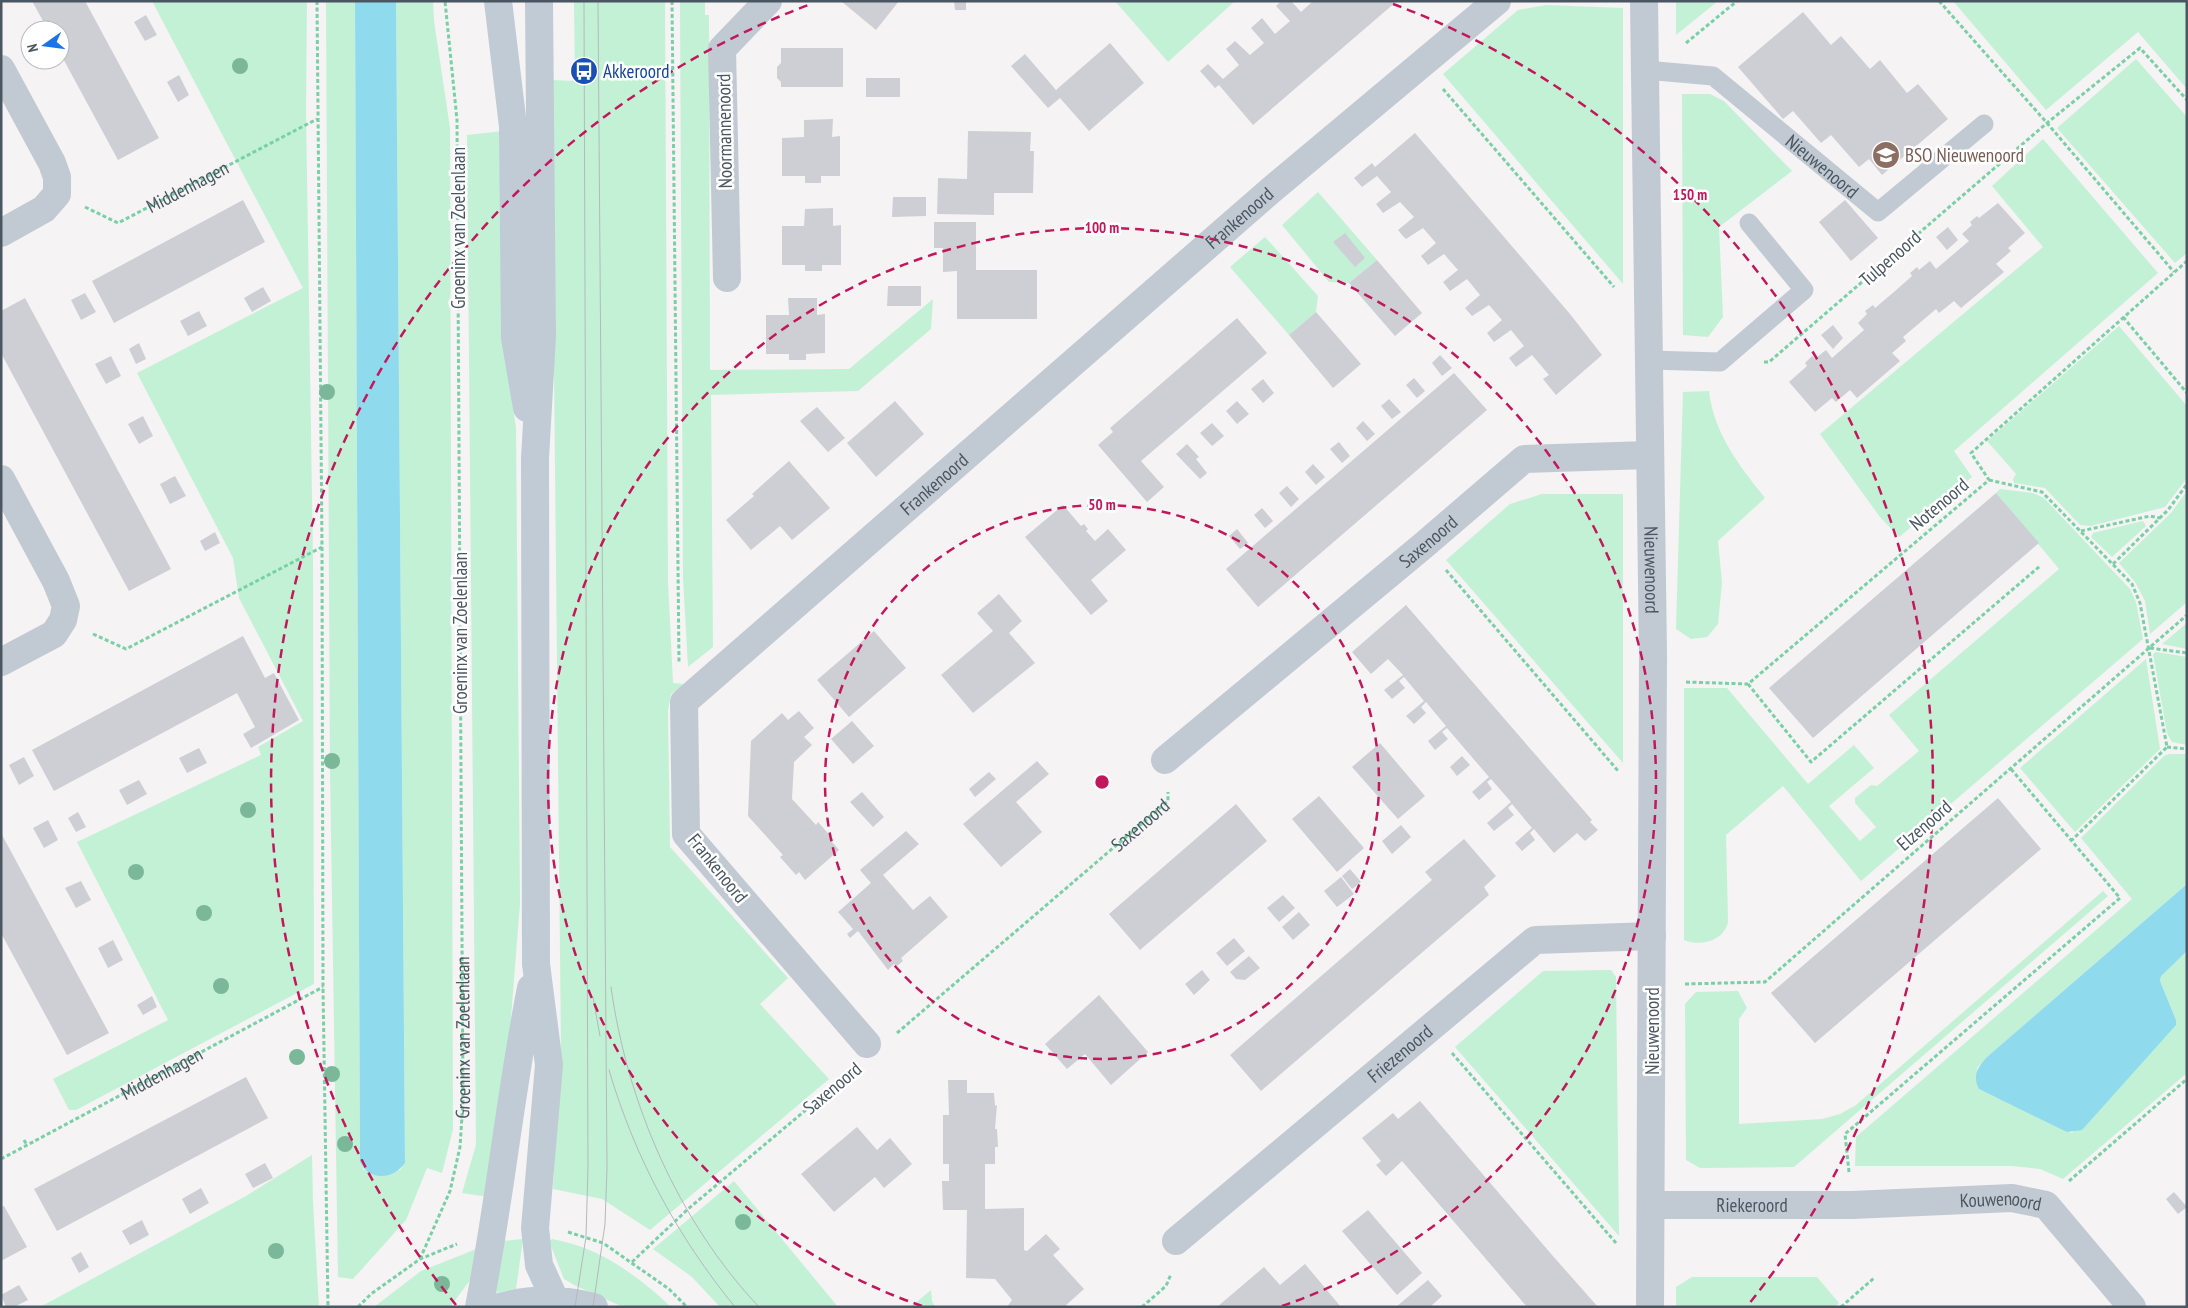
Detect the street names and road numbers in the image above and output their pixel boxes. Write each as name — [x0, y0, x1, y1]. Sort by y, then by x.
street label: Noormannenoord — [711, 74, 737, 188]
street label: Nieuwenoord — [1781, 129, 1864, 203]
street label: Groeninx van Zoelenlaan — [446, 147, 470, 309]
street label: Middenhagen — [142, 155, 233, 218]
street label: Frankenoord — [1200, 182, 1278, 254]
street label: Tulpenoord — [1854, 225, 1926, 291]
street label: Frankenoord — [895, 448, 973, 520]
street label: Notenoord — [1905, 472, 1973, 536]
street label: Saxenoord — [1394, 510, 1462, 573]
street label: Nieuwenoord — [1639, 526, 1664, 614]
street label: Groeninx van Zoelenlaan — [448, 552, 472, 714]
street label: Saxenoord — [1106, 793, 1174, 857]
street label: Elzenoord — [1892, 795, 1956, 855]
street label: Frankenoord — [683, 829, 753, 907]
street label: Groeninx van Zoelenlaan — [450, 956, 475, 1119]
street label: Nieuwenoord — [1640, 987, 1664, 1075]
street label: Friezenoord — [1362, 1019, 1437, 1088]
street label: Middenhagen — [116, 1042, 207, 1105]
street label: Saxenoord — [798, 1057, 866, 1119]
street label: Kouwenoord — [1959, 1186, 2044, 1216]
street label: Riekeroord — [1716, 1193, 1788, 1217]

